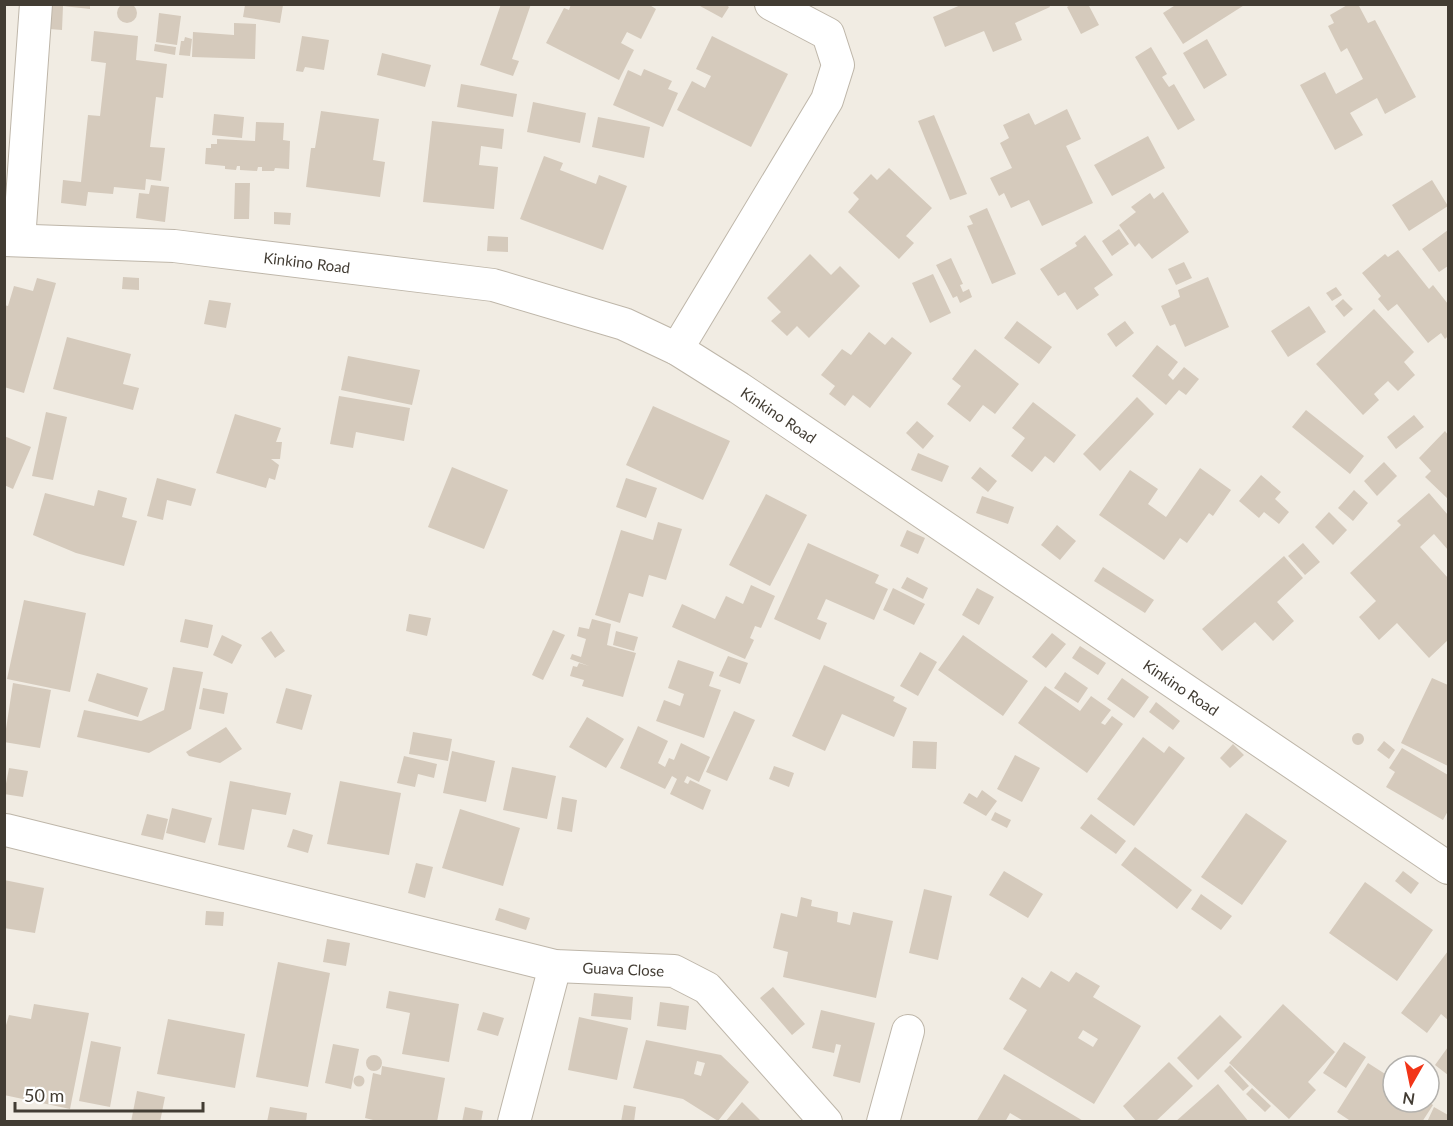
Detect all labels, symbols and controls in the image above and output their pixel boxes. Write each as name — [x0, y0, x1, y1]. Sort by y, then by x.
street label: Kinkino Road — [263, 248, 351, 276]
street label: Kinkino Road — [738, 383, 820, 447]
street label: Kinkino Road — [1140, 655, 1222, 719]
street label: Guava Close — [582, 958, 665, 980]
north arrow — [1381, 1054, 1441, 1114]
scale bar — [15, 1075, 202, 1113]
text: 50 m — [24, 1084, 64, 1106]
text: N — [1401, 1089, 1416, 1110]

